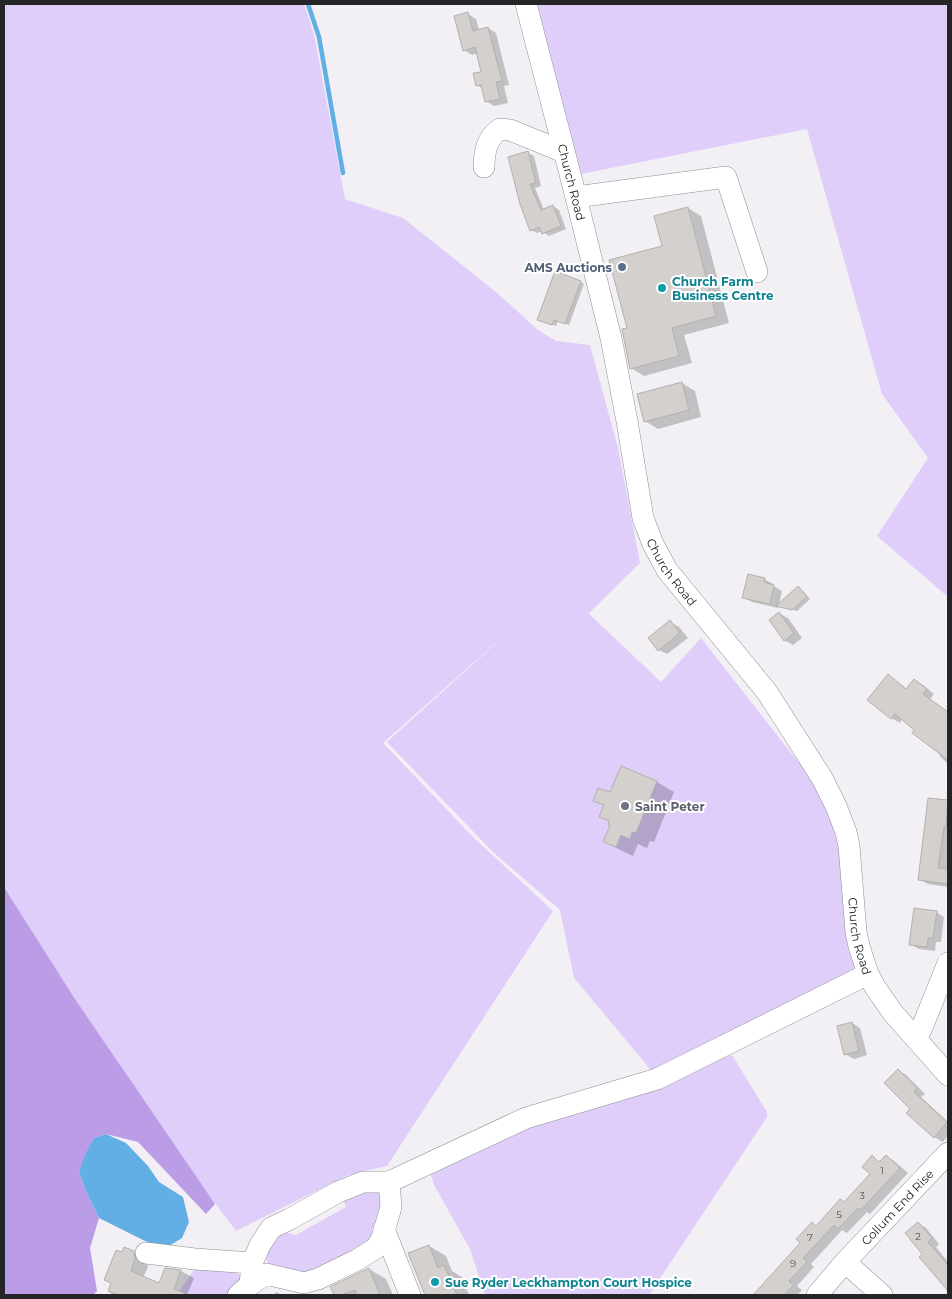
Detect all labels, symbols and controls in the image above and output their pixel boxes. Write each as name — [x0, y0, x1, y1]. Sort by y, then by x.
street label: Church Road — [555, 142, 589, 222]
place label: AMS Auctions — [523, 260, 613, 275]
marker: AMS Auctions — [616, 261, 628, 273]
place label: Church Farm Business Centre — [672, 274, 774, 303]
marker: Church Farm Business Centre — [656, 282, 668, 294]
street label: Church Road — [644, 536, 700, 608]
place label: Saint Peter — [635, 799, 705, 814]
marker: Saint Peter — [619, 800, 631, 812]
street label: Church Road — [846, 897, 875, 976]
house number: 1 — [880, 1164, 884, 1177]
street label: Collum End Rise — [858, 1166, 936, 1248]
house number: 3 — [859, 1189, 865, 1202]
house number: 5 — [836, 1208, 842, 1221]
house number: 2 — [915, 1230, 921, 1243]
house number: 7 — [807, 1231, 813, 1244]
house number: 9 — [790, 1257, 796, 1270]
place label: Sue Ryder Leckhampton Court Hospice — [445, 1275, 692, 1290]
marker: Sue Ryder Leckhampton Court Hospice — [429, 1276, 441, 1288]

